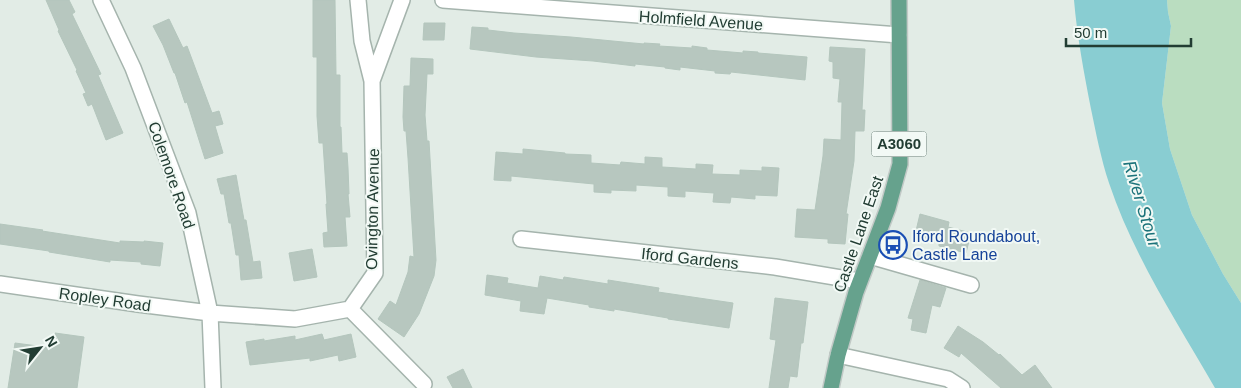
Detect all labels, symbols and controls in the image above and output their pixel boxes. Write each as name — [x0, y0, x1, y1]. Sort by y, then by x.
street label: Holmfield Avenue — [638, 8, 764, 33]
scale bar — [1066, 15, 1191, 47]
text: 50 m — [1074, 24, 1107, 41]
street label: Colemore Road — [145, 119, 198, 231]
road number: A3060 — [872, 132, 926, 156]
street label: Ovington Avenue — [363, 148, 382, 270]
water label: River Stour — [1119, 158, 1165, 251]
street label: Castle Lane East — [831, 173, 887, 295]
place label: Iford Roundabout, Castle Lane — [912, 228, 1040, 263]
bus stop icon: Iford Roundabout, Castle Lane — [878, 230, 908, 260]
street label: Iford Gardens — [640, 245, 739, 272]
street label: Ropley Road — [58, 285, 152, 314]
north arrow — [15, 323, 65, 373]
text: N — [42, 333, 61, 350]

